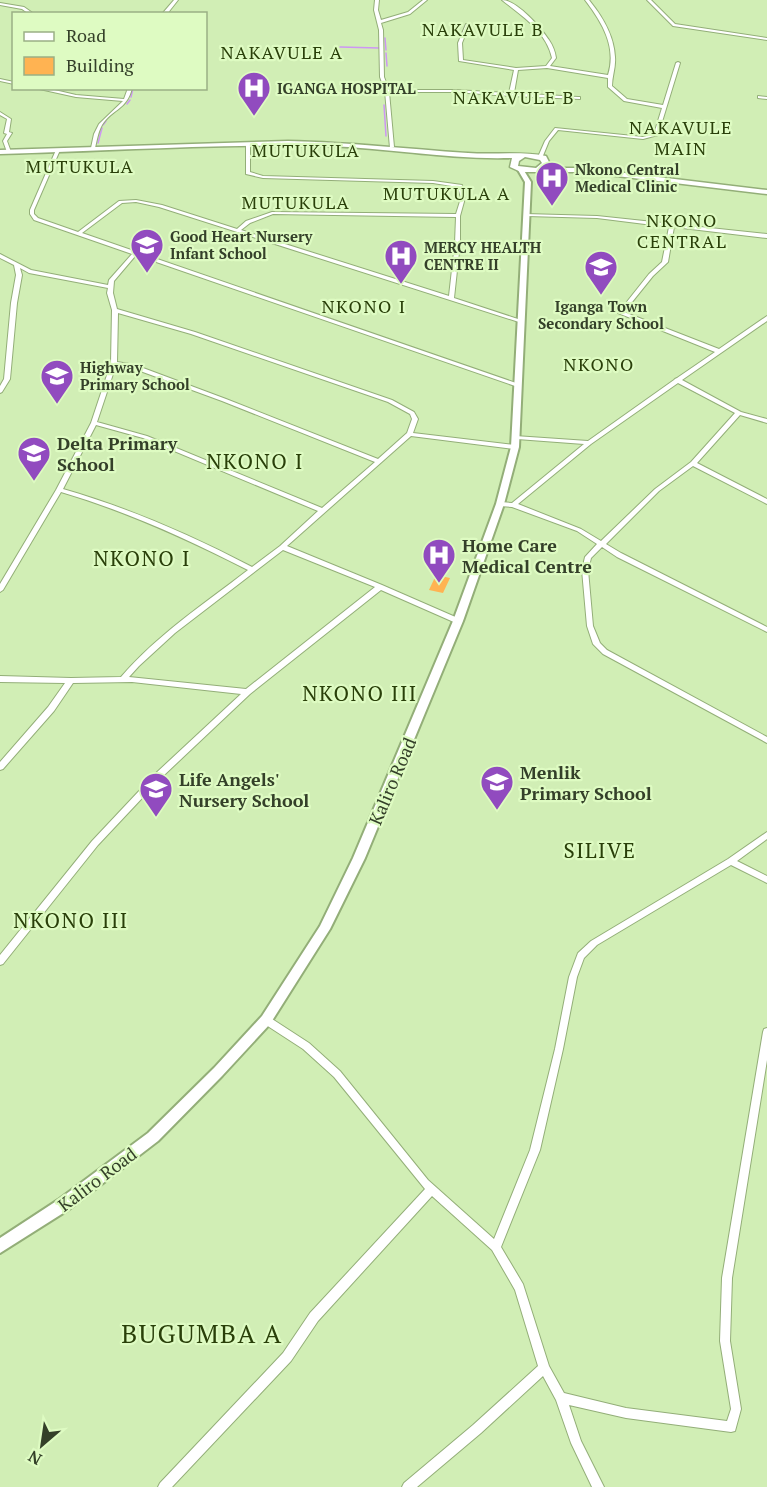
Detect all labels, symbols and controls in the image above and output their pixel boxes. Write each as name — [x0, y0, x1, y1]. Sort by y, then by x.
legend — [12, 12, 207, 90]
district label: NAKAVULE B — [422, 17, 544, 41]
text: Road — [66, 23, 106, 47]
district label: NAKAVULE A — [220, 40, 344, 64]
text: Building — [66, 53, 134, 77]
hospital icon: IGANGA HOSPITAL — [236, 70, 272, 117]
place label: IGANGA HOSPITAL — [277, 78, 416, 98]
district label: NAKAVULE B — [453, 85, 575, 109]
district label: NAKAVULE MAIN — [629, 115, 733, 160]
district label: MUTUKULA — [252, 138, 360, 162]
district label: MUTUKULA — [26, 154, 134, 178]
place label: Nkono Central Medical Clinic — [575, 159, 679, 196]
hospital icon: Nkono Central Medical Clinic — [534, 160, 570, 207]
district label: MUTUKULA A — [383, 181, 511, 205]
district label: MUTUKULA — [242, 190, 350, 214]
district label: NKONO CENTRAL — [637, 208, 727, 253]
place label: Good Heart Nursery Infant School — [170, 226, 314, 263]
school or university icon: Good Heart Nursery Infant School — [129, 227, 165, 274]
place label: MERCY HEALTH CENTRE II — [424, 237, 542, 274]
hospital icon: MERCY HEALTH CENTRE II — [383, 238, 419, 285]
school or university icon: Iganga Town Secondary School — [583, 249, 619, 296]
district label: NKONO I — [321, 294, 407, 318]
place label: Iganga Town Secondary School — [538, 296, 664, 333]
district label: NKONO — [563, 352, 635, 376]
place label: Highway Primary School — [80, 357, 190, 394]
school or university icon: Highway Primary School — [39, 358, 75, 405]
place label: Delta Primary School — [57, 431, 178, 476]
school or university icon: Delta Primary School — [16, 435, 52, 482]
district label: NKONO I — [206, 447, 304, 475]
place label: Home Care Medical Centre — [462, 533, 592, 578]
hospital icon: Home Care Medical Centre — [421, 537, 457, 584]
district label: NKONO I — [93, 544, 191, 572]
district label: NKONO III — [302, 679, 418, 707]
street label: Kaliro Road — [363, 734, 421, 828]
place label: Menlik Primary School — [520, 760, 652, 805]
school or university icon: Menlik Primary School — [479, 764, 515, 811]
place label: Life Angels' Nursery School — [179, 767, 309, 812]
school or university icon: Life Angels' Nursery School — [138, 771, 174, 818]
district label: SILIVE — [563, 836, 637, 864]
district label: NKONO III — [13, 906, 129, 934]
street label: Kaliro Road — [53, 1141, 141, 1217]
district label: BUGUMBA A — [121, 1316, 283, 1350]
north arrow — [12, 1415, 72, 1475]
text: N — [24, 1446, 45, 1471]

